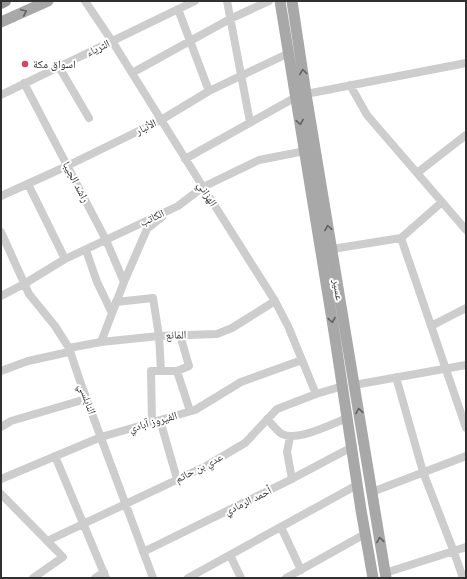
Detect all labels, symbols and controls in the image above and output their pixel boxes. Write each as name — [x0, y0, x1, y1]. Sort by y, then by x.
one-way arrow — [20, 9, 28, 17]
street label: الثرياء — [84, 37, 112, 59]
place label: اسواق مكة — [33, 58, 76, 71]
marker: اسواق مكة — [20, 59, 30, 69]
one-way arrow — [299, 69, 308, 75]
street label: الأنبار — [133, 116, 159, 138]
one-way arrow — [295, 119, 304, 125]
street label: راشد الجيبا — [60, 159, 92, 205]
street label: الهزاني — [193, 179, 220, 210]
street label: الكاتب — [138, 207, 166, 229]
one-way arrow — [324, 225, 333, 231]
street label: عسير — [330, 277, 346, 302]
one-way arrow — [328, 317, 336, 323]
street label: المانع — [166, 328, 186, 342]
street label: النابلسي — [74, 382, 98, 417]
one-way arrow — [355, 408, 363, 414]
street label: الفيروز آبادي — [127, 409, 179, 437]
street label: عدي بن حاتم — [173, 450, 226, 487]
street label: أحمد الرمادي — [222, 483, 274, 520]
one-way arrow — [376, 536, 385, 543]

